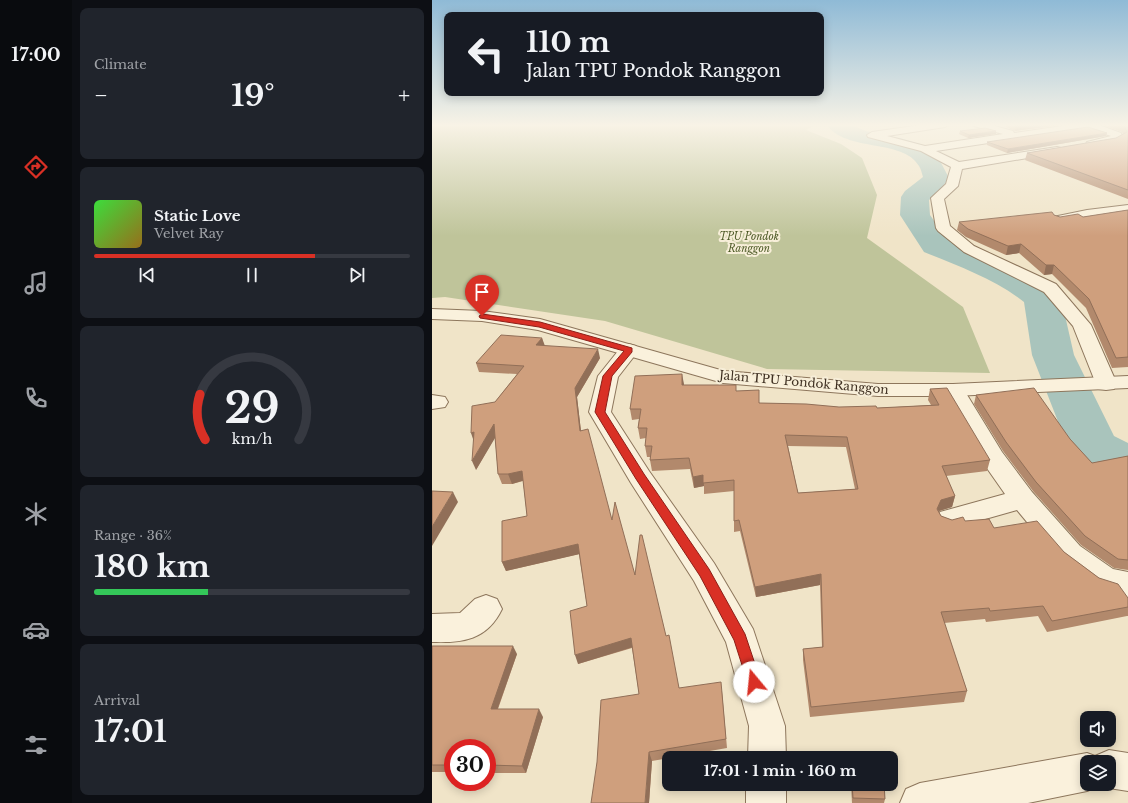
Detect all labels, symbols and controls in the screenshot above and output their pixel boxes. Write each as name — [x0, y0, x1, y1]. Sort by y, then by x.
text: 110 m — [526, 25, 610, 60]
icon: left — [460, 28, 512, 80]
text: 17:00 — [11, 44, 61, 66]
text: Climate — [94, 56, 147, 73]
text: Jalan TPU Pondok Ranggon — [526, 60, 781, 82]
text: 19° — [231, 77, 275, 114]
text: − — [94, 82, 108, 109]
text: + — [398, 82, 410, 109]
icon: directions — [22, 153, 50, 181]
text: Static Love — [154, 206, 240, 225]
text: Velvet Ray — [154, 225, 224, 242]
park label: TPU Pondok Ranggon — [719, 230, 779, 255]
icon: previous — [136, 264, 158, 286]
icon: pause — [241, 264, 263, 286]
icon: next — [346, 264, 368, 286]
icon: music — [22, 269, 50, 297]
pin — [465, 275, 499, 316]
icon: arrive — [471, 281, 493, 303]
street label: Jalan TPU Pondok Ranggon — [717, 367, 889, 397]
text: 29 — [224, 382, 280, 433]
icon: phone — [22, 384, 50, 412]
text: km/h — [232, 429, 272, 447]
icon: climate — [22, 500, 50, 528]
text: Range · 36% — [94, 527, 172, 544]
text: 180 km — [94, 548, 210, 585]
icon: car — [22, 616, 50, 644]
position arrow — [733, 661, 775, 703]
text: Arrival — [94, 692, 140, 709]
map controls — [1080, 711, 1116, 791]
button: sound — [1080, 711, 1116, 747]
text: 17:01 — [94, 713, 167, 750]
icon: filters — [22, 731, 50, 759]
speed limit sign: 30 — [444, 739, 496, 791]
button: layers — [1080, 755, 1116, 791]
text: 17:01 · 1 min · 160 m — [704, 761, 856, 780]

